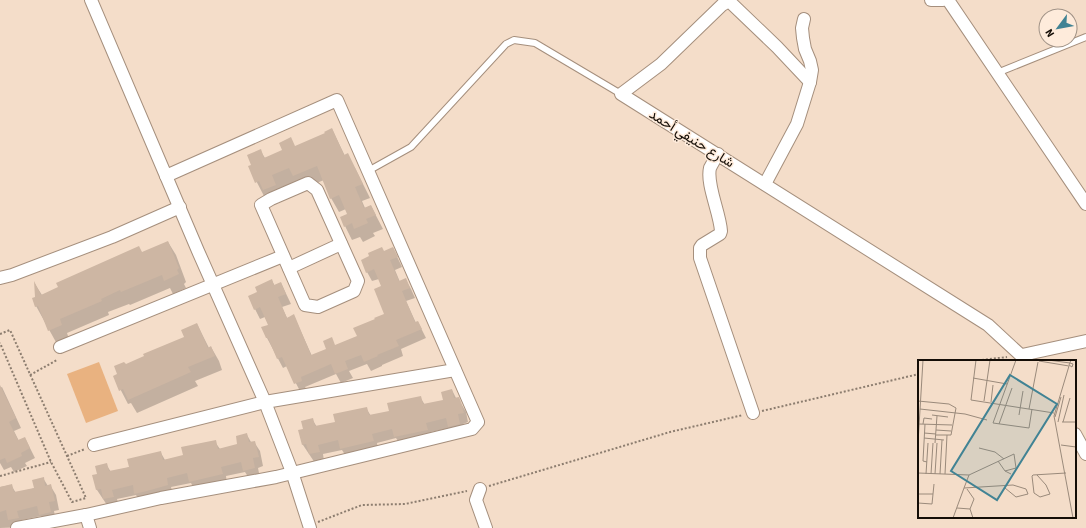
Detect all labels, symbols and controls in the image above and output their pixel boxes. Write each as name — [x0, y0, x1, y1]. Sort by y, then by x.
north arrow — [1038, 8, 1078, 48]
text: N — [1042, 26, 1058, 40]
street label: شارع حنيفي أحمد — [644, 105, 738, 174]
inset map — [918, 360, 1076, 518]

